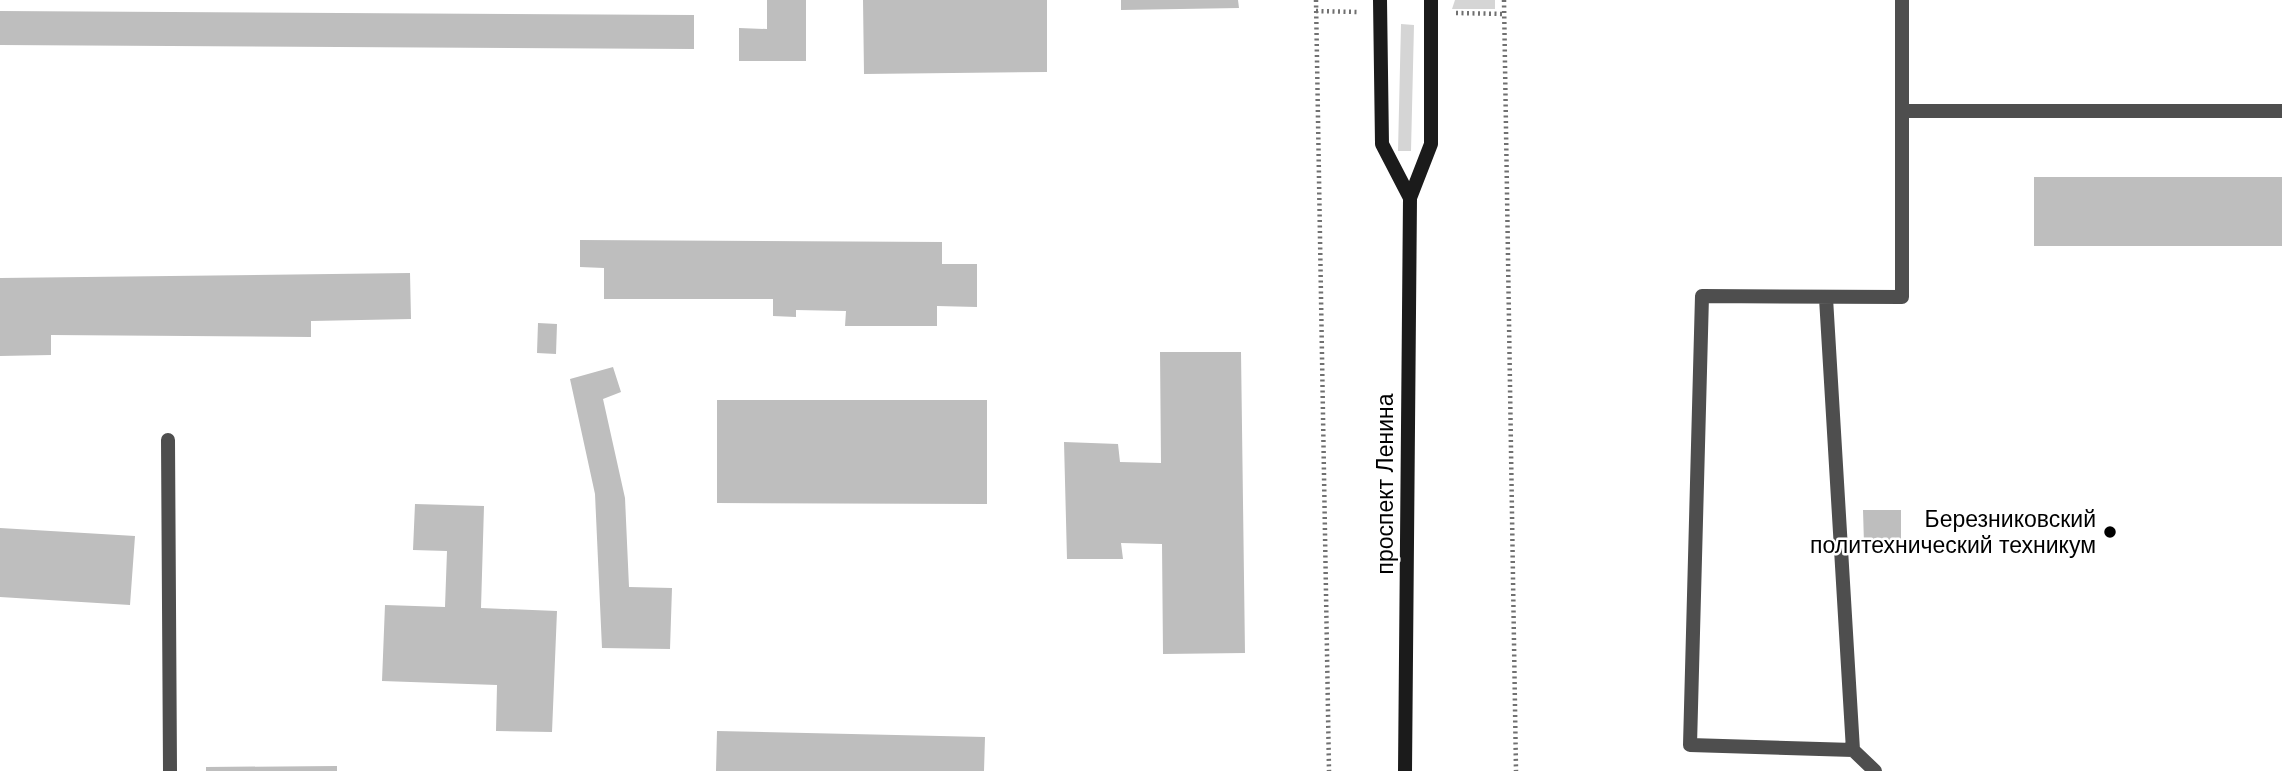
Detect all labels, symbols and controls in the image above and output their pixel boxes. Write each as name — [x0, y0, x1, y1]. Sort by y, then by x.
street label: проспект Ленина — [1372, 393, 1398, 574]
place label: Березниковский политехнический техникум — [1810, 506, 2096, 558]
marker: Березниковский политехнический техникум — [2102, 524, 2118, 540]

